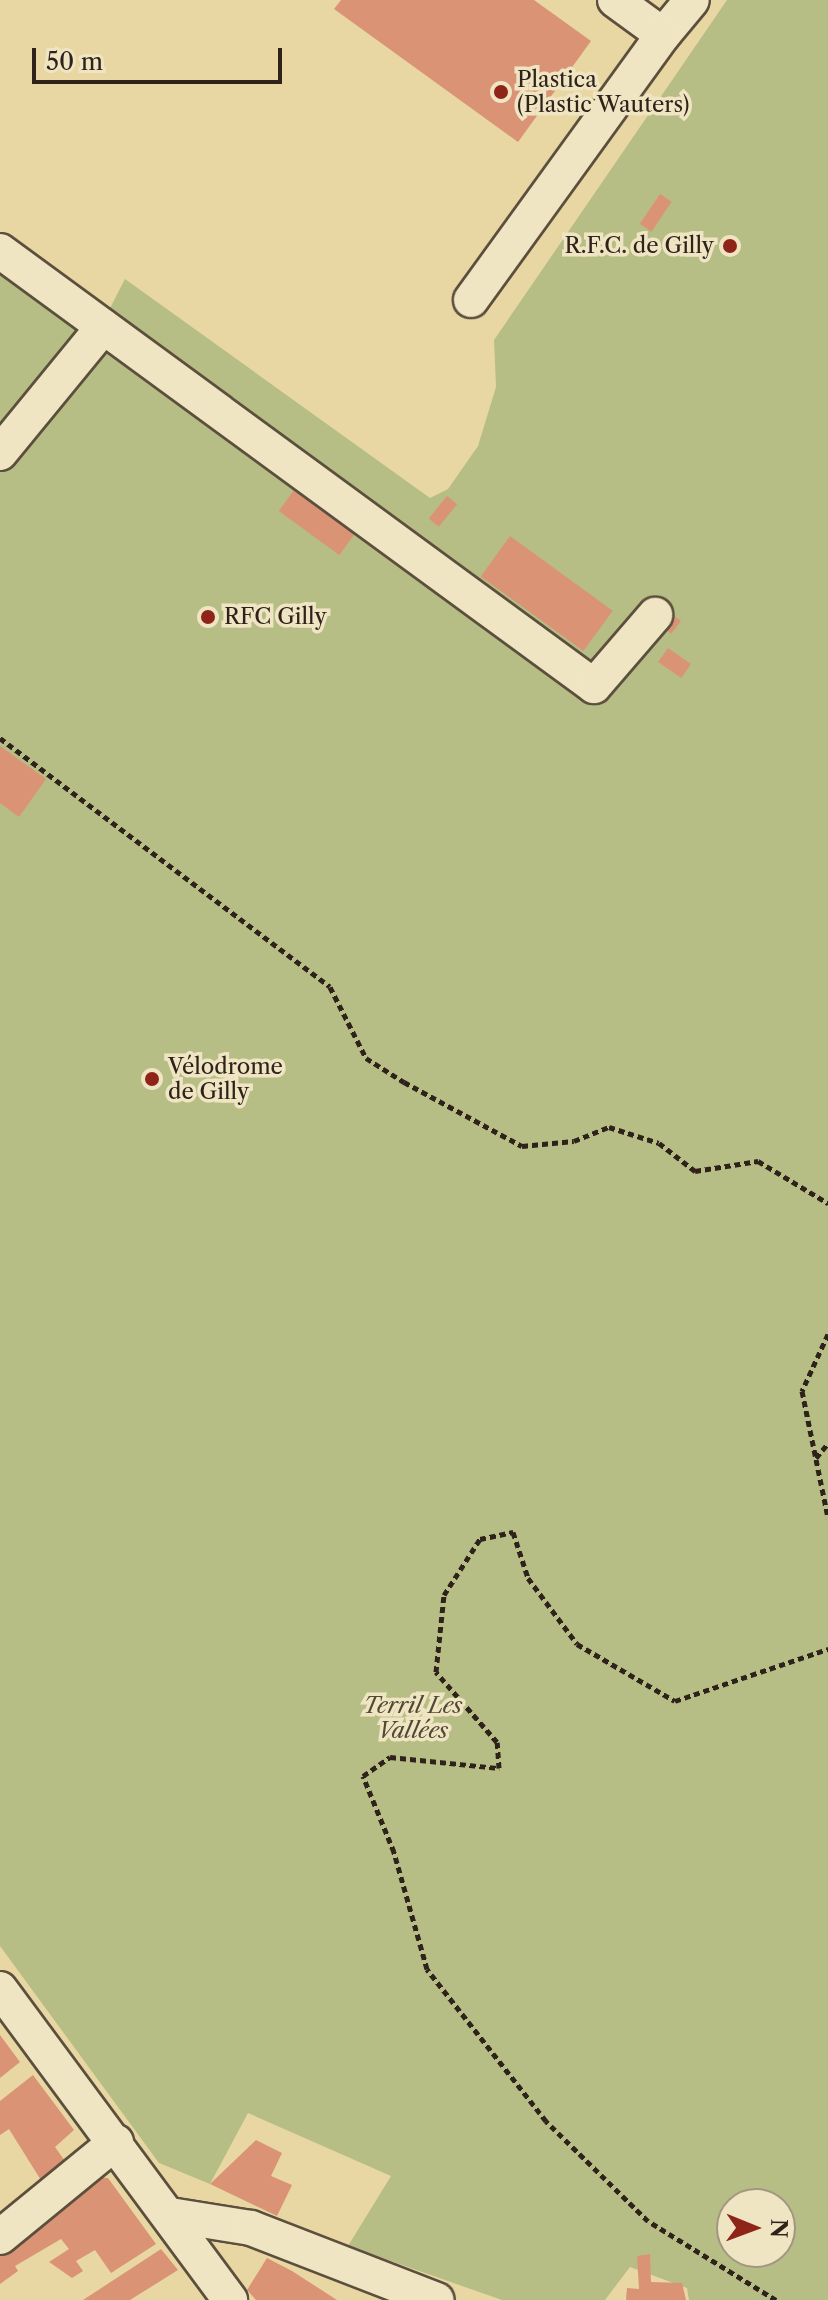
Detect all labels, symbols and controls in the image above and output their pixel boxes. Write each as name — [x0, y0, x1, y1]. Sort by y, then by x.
scale bar — [36, 32, 286, 82]
text: 50 m — [46, 47, 103, 76]
place label: Plastica (Plastic Wauters) — [517, 66, 690, 118]
marker: Plastica (Plastic Wauters) — [492, 83, 510, 101]
place label: R.F.C. de Gilly — [564, 233, 714, 259]
marker: R.F.C. de Gilly — [721, 237, 739, 255]
place label: RFC Gilly — [224, 604, 327, 630]
marker: RFC Gilly — [199, 608, 217, 626]
place label: Vélodrome de Gilly — [168, 1053, 283, 1104]
marker: Vélodrome de Gilly — [143, 1070, 161, 1088]
park label: Terril Les Vallées — [364, 1692, 462, 1744]
north arrow — [716, 2188, 796, 2268]
text: N — [765, 2219, 792, 2238]

